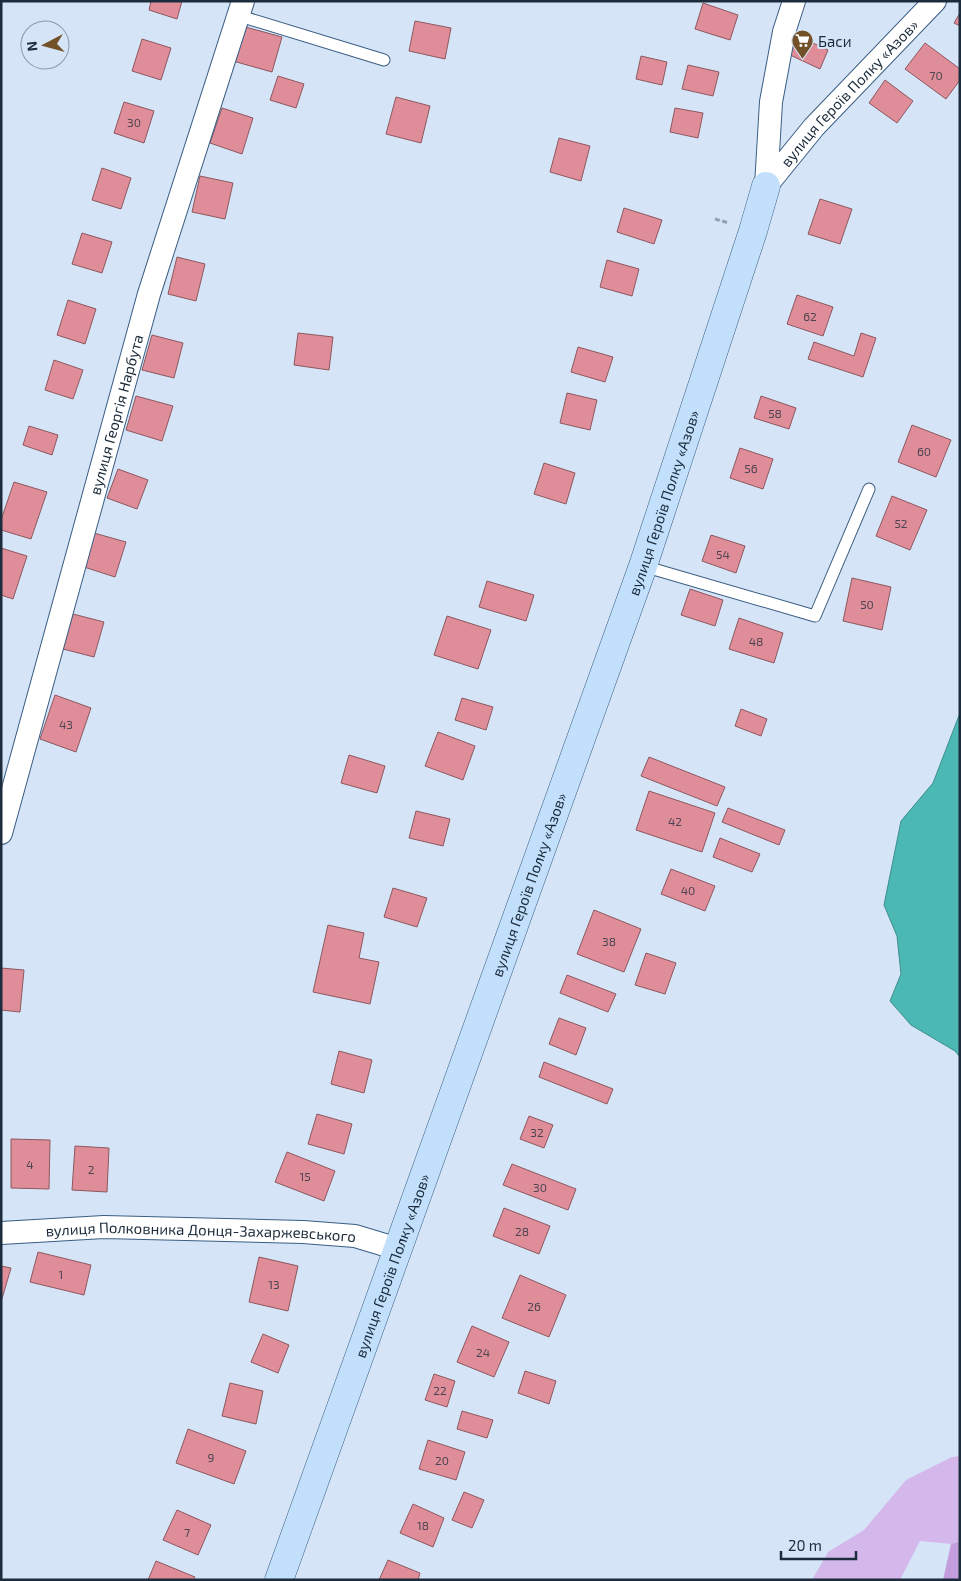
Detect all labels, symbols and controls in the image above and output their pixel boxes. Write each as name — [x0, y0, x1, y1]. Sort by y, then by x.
street label: вулиця Героїв Полку «Азов» — [777, 15, 922, 170]
north arrow — [20, 20, 70, 70]
supermarket icon: Баси — [790, 29, 814, 60]
place label: Баси — [818, 32, 851, 50]
text: N — [23, 40, 41, 52]
house number: 70 — [929, 68, 943, 82]
house number: 30 — [127, 115, 141, 129]
house number: 62 — [803, 309, 817, 323]
street label: вулиця Георгія Нарбута — [85, 332, 147, 497]
house number: 58 — [768, 406, 782, 420]
street label: вулиця Героїв Полку «Азов» — [624, 408, 703, 598]
house number: 60 — [917, 444, 931, 458]
house number: 56 — [744, 461, 758, 475]
house number: 52 — [894, 516, 908, 530]
house number: 54 — [716, 547, 730, 561]
house number: 50 — [860, 597, 874, 611]
house number: 48 — [749, 634, 763, 648]
house number: 43 — [59, 717, 73, 731]
street label: вулиця Героїв Полку «Азов» — [487, 790, 570, 979]
house number: 42 — [668, 814, 682, 828]
house number: 40 — [681, 883, 695, 897]
house number: 38 — [602, 934, 616, 948]
house number: 32 — [530, 1125, 544, 1139]
house number: 4 — [26, 1157, 34, 1171]
house number: 2 — [88, 1162, 95, 1176]
house number: 15 — [299, 1169, 311, 1183]
street label: вулиця Героїв Полку «Азов» — [351, 1171, 433, 1360]
house number: 30 — [533, 1180, 547, 1194]
street label: вулиця Полковника Донця-Захаржевського — [45, 1218, 357, 1245]
house number: 28 — [515, 1224, 529, 1238]
house number: 1 — [59, 1267, 63, 1281]
house number: 13 — [268, 1277, 280, 1291]
house number: 26 — [527, 1299, 541, 1313]
house number: 24 — [476, 1345, 490, 1359]
house number: 22 — [433, 1383, 447, 1397]
house number: 9 — [208, 1450, 215, 1464]
house number: 20 — [435, 1453, 449, 1467]
house number: 18 — [417, 1518, 429, 1532]
house number: 7 — [184, 1525, 190, 1539]
scale bar — [781, 1528, 856, 1560]
text: 20 m — [788, 1536, 822, 1554]

